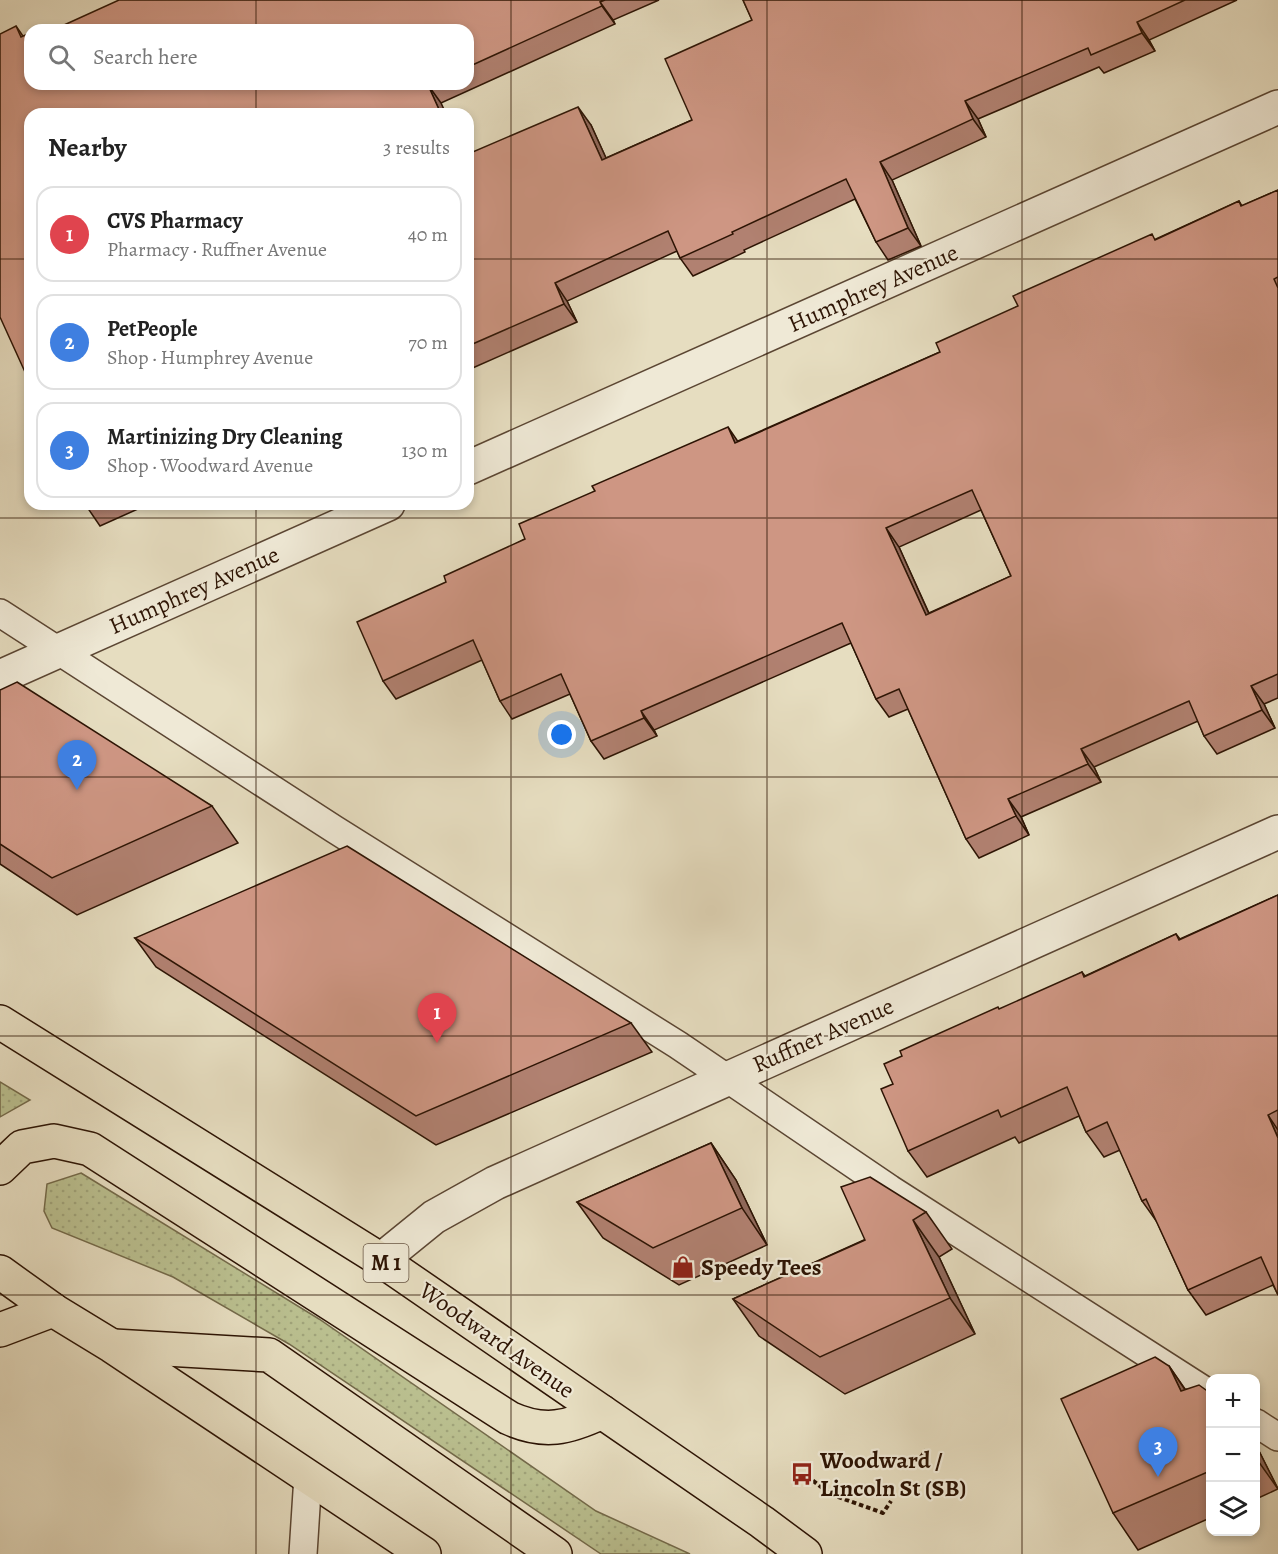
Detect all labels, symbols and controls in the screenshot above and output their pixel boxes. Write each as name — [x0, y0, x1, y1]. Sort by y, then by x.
search box — [24, 24, 474, 90]
icon: search — [45, 41, 78, 74]
text: Search here — [93, 42, 198, 72]
text: Nearby — [48, 130, 127, 165]
text: 3 results — [383, 134, 450, 161]
text: CVS Pharmacy — [107, 206, 243, 236]
text: 1 — [66, 221, 73, 248]
text: 40 m — [408, 221, 448, 248]
text: Pharmacy · Ruffner Avenue — [107, 236, 327, 263]
street label: Humphrey Avenue — [783, 236, 963, 340]
text: PetPeople — [107, 314, 198, 344]
text: 2 — [65, 329, 74, 356]
text: 70 m — [408, 329, 448, 356]
text: Shop · Humphrey Avenue — [107, 344, 313, 371]
text: Martinizing Dry Cleaning — [107, 422, 343, 452]
text: 3 — [65, 437, 74, 464]
text: 130 m — [402, 437, 448, 464]
text: Shop · Woodward Avenue — [107, 452, 313, 479]
street label: Humphrey Avenue — [104, 538, 284, 642]
your location — [547, 720, 576, 749]
pin: 2 — [58, 740, 97, 790]
street label: Ruffner Avenue — [747, 990, 899, 1080]
pin: 1 — [418, 994, 456, 1043]
road number: M 1 — [364, 1244, 408, 1282]
place label: Speedy Tees — [701, 1251, 822, 1283]
shop icon: Speedy Tees — [670, 1254, 696, 1280]
street label: Woodward Avenue — [412, 1274, 581, 1406]
map controls — [1206, 1374, 1260, 1536]
button: + — [1206, 1374, 1260, 1428]
pin: 3 — [1138, 1428, 1178, 1477]
button: − — [1206, 1428, 1260, 1482]
place label: Woodward / Lincoln St (SB) — [819, 1444, 967, 1504]
bus stop icon: Woodward / Lincoln St (SB) — [789, 1461, 815, 1487]
button: layers — [1206, 1482, 1260, 1536]

